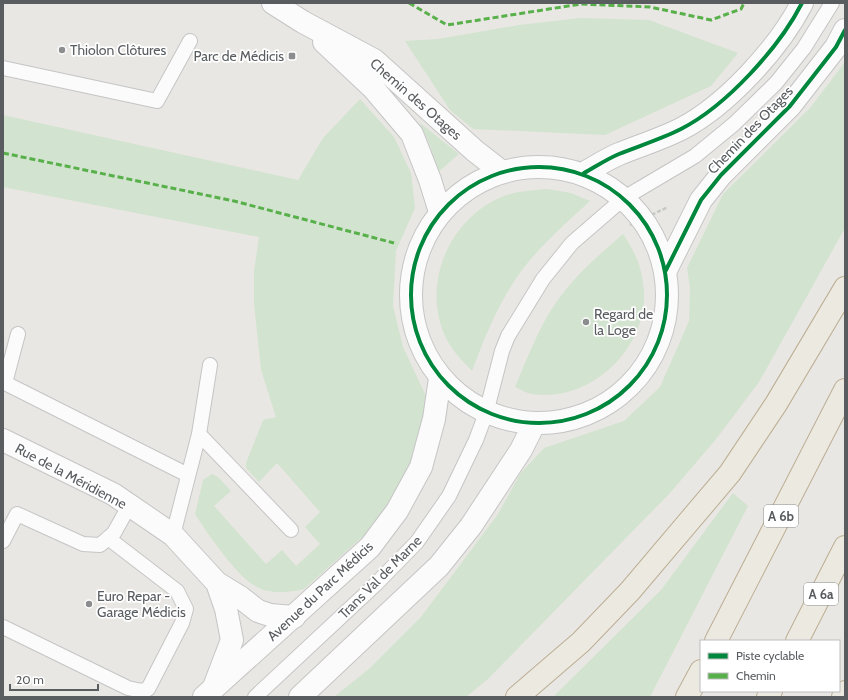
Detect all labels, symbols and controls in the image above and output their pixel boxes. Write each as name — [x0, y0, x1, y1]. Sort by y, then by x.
place label: Thiolon Clôtures — [70, 41, 166, 59]
marker: Thiolon Clôtures — [57, 45, 67, 55]
place label: Parc de Médicis — [193, 47, 284, 65]
marker: Parc de Médicis — [287, 51, 297, 61]
street label: Chemin des Otages — [366, 54, 466, 144]
street label: Chemin des Otages — [703, 82, 797, 178]
place label: Regard de la Loge — [594, 305, 653, 339]
marker: Regard de la Loge — [581, 317, 591, 327]
street label: Rue de la Méridienne — [12, 439, 130, 513]
road number: A 6b — [764, 505, 798, 527]
street label: Trans Val de Marne — [334, 531, 426, 623]
street label: Avenue du Parc Médicis — [263, 537, 377, 645]
road number: A 6a — [804, 583, 838, 605]
place label: Euro Repar - Garage Médicis — [97, 587, 186, 621]
marker: Euro Repar - Garage Médicis — [84, 599, 94, 609]
legend — [700, 640, 840, 692]
text: Piste cyclable — [736, 648, 804, 663]
scale bar — [10, 666, 98, 692]
text: Chemin — [736, 668, 776, 683]
text: 20 m — [16, 672, 44, 687]

